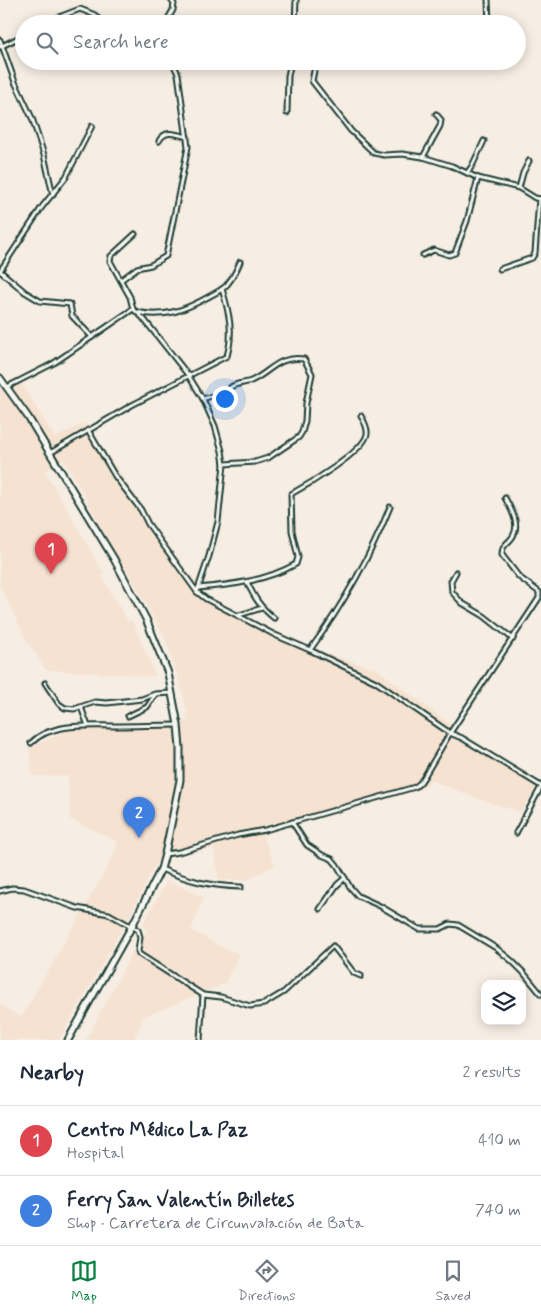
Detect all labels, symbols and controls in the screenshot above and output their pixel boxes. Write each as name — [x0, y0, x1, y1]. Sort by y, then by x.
search box — [15, 15, 526, 70]
icon: search — [33, 29, 61, 57]
text: Search here — [73, 30, 169, 55]
your location — [212, 386, 238, 412]
pin: 1 — [35, 533, 67, 574]
pin: 2 — [123, 797, 155, 838]
map controls — [481, 980, 526, 1025]
button: layers — [481, 980, 526, 1025]
text: Nearby — [20, 1059, 84, 1087]
text: 2 results — [463, 1062, 521, 1083]
text: Centro Médico La Paz — [67, 1118, 248, 1143]
text: 1 — [32, 1130, 40, 1151]
text: 410 m — [478, 1130, 521, 1151]
text: Hospital — [67, 1143, 124, 1164]
text: Ferry San Valentín Billetes — [67, 1188, 294, 1213]
text: 2 — [32, 1200, 40, 1221]
text: 740 m — [475, 1200, 521, 1221]
text: Shop · Carretera de Circunvalación de Bata — [67, 1213, 364, 1234]
tab: Map — [70, 1257, 98, 1305]
tab: Directions — [238, 1257, 296, 1305]
tab: Saved — [436, 1257, 471, 1305]

